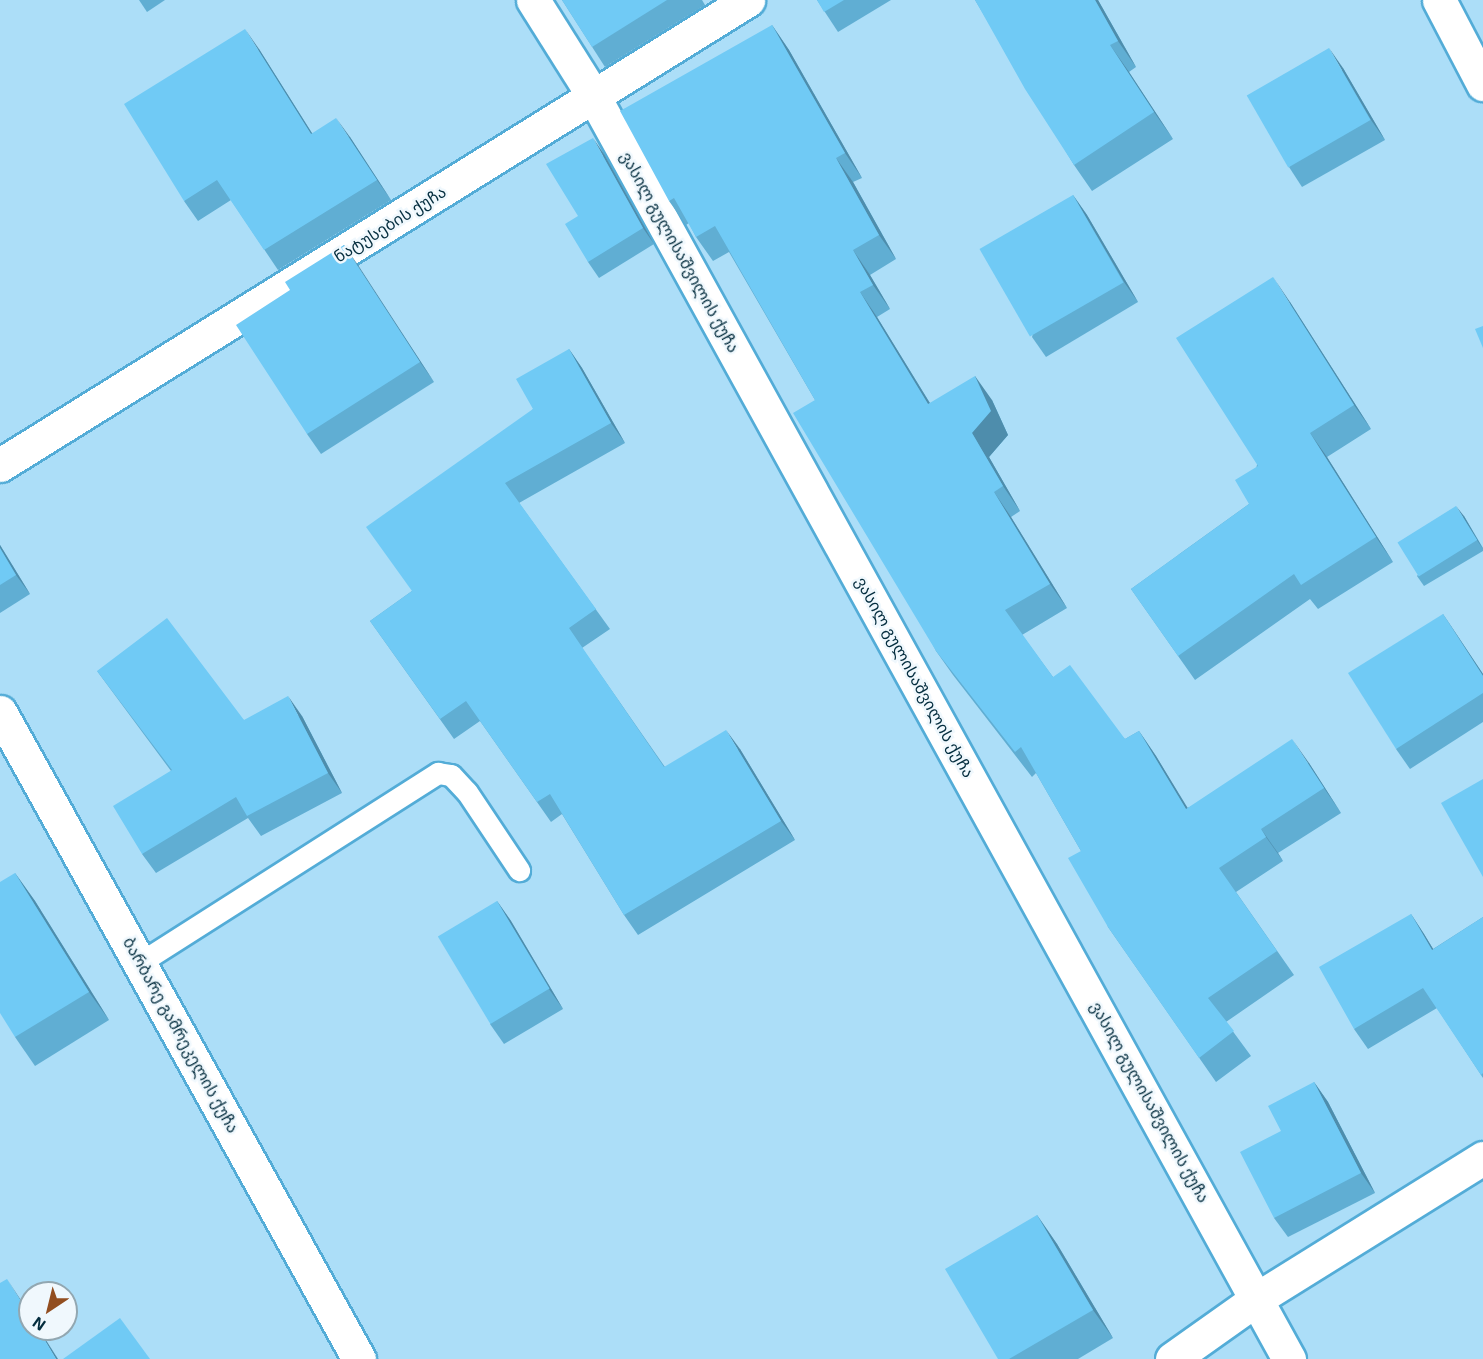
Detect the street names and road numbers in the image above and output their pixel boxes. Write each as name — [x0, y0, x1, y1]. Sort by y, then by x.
street label: ვასილ გულისაშვილის ქუჩა — [617, 148, 743, 356]
street label: ნატუსების ქუჩა — [330, 182, 450, 266]
street label: ვასილ გულისაშვილის ქუჩა — [852, 573, 978, 781]
street label: ბარბარე გამრეკელის ქუჩა — [119, 934, 243, 1136]
street label: ვასილ გულისაშვილის ქუჩა — [1087, 998, 1213, 1206]

